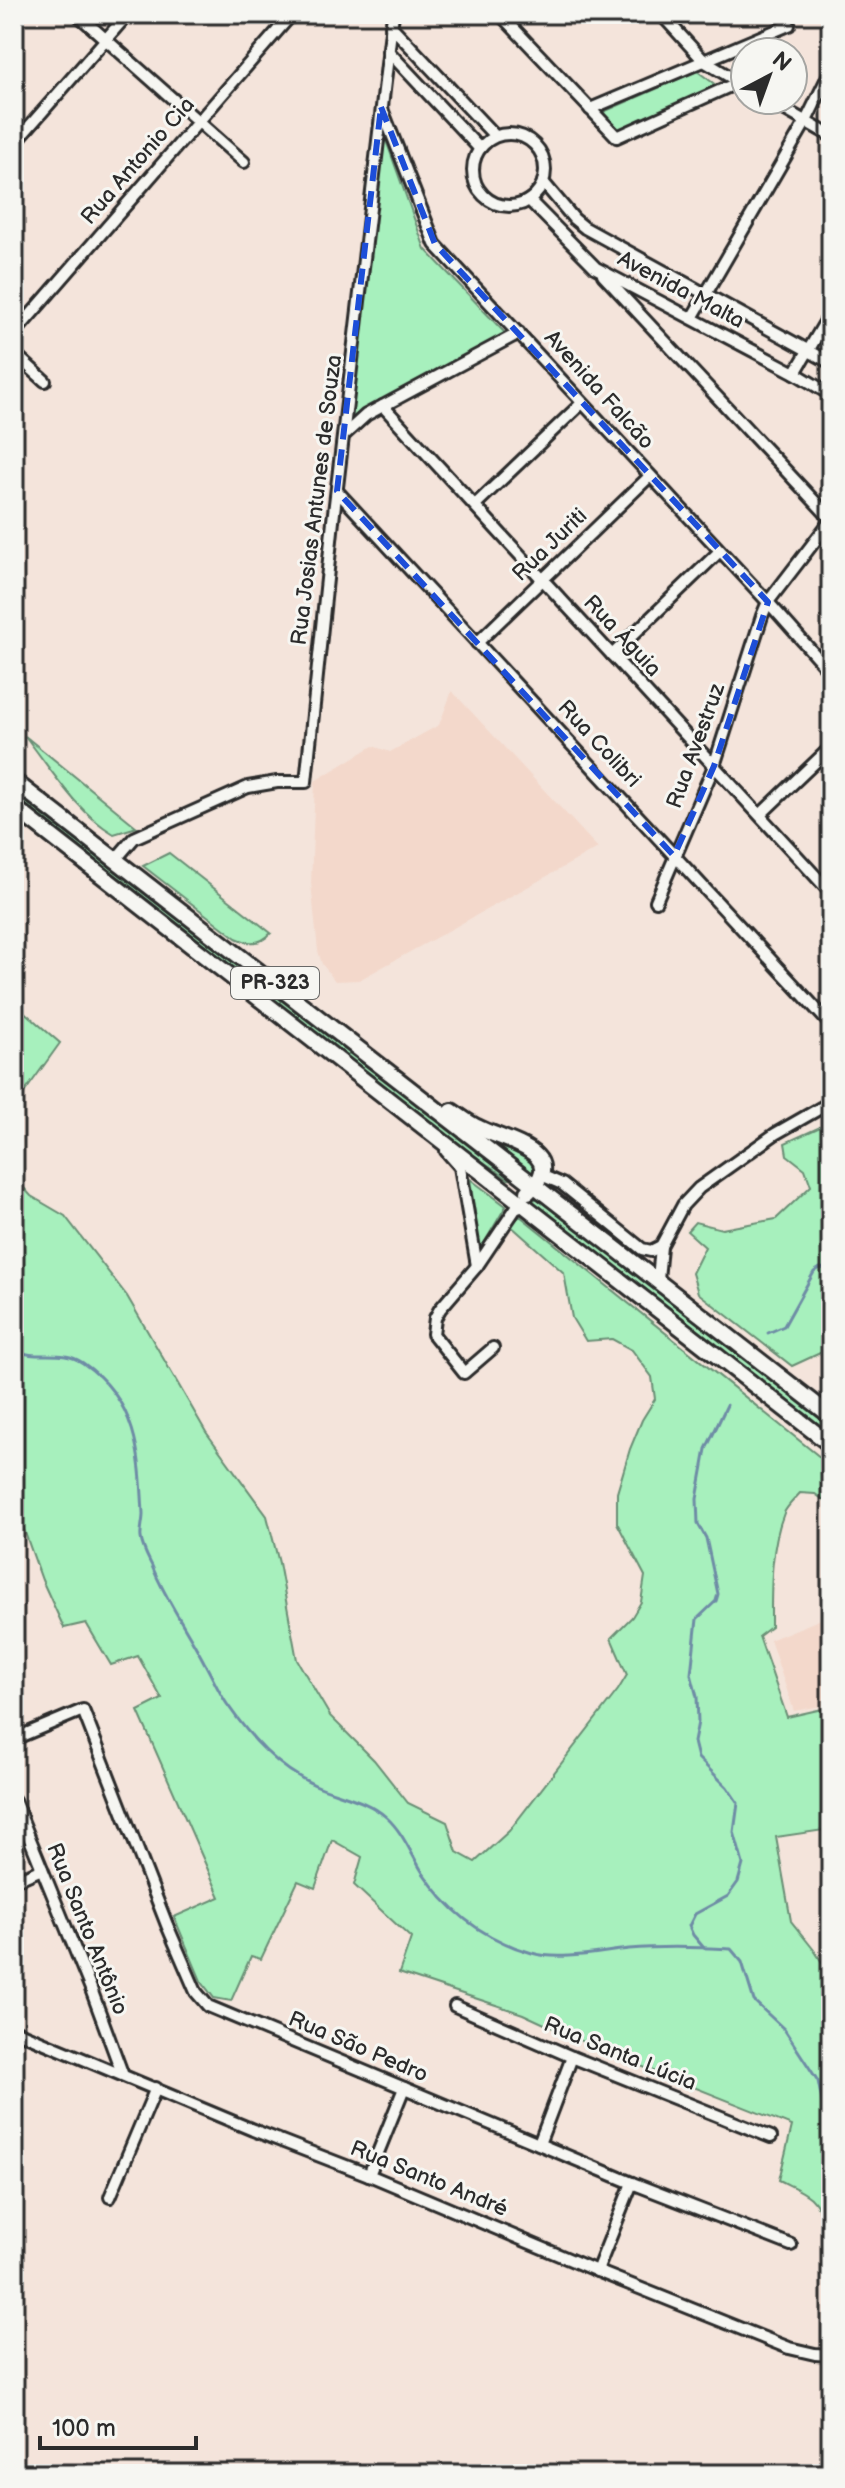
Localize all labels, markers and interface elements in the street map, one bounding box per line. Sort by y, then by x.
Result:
north arrow [729,36,809,116]
text: N [766,46,796,78]
street label: Rua Antonio Cia [75,92,201,230]
street label: Avenida Malta [613,245,749,335]
street label: Avenida Falcão [538,325,660,455]
street label: Rua Josias Antunes de Souza [286,353,348,647]
street label: Rua Juriti [507,503,593,587]
street label: Rua Águia [577,589,667,683]
street label: Rua Avestruz [661,679,731,812]
street label: Rua Colibri [552,695,646,793]
road number: PR-323 [231,967,319,999]
street label: Rua Santo Antônio [40,1839,134,2019]
street label: Rua São Pedro [284,2006,432,2088]
street label: Rua Santa Lúcia [540,2011,700,2097]
street label: Rua Santo André [346,2135,512,2223]
scale bar [40,2400,196,2450]
text: 100 m [52,2414,116,2443]

